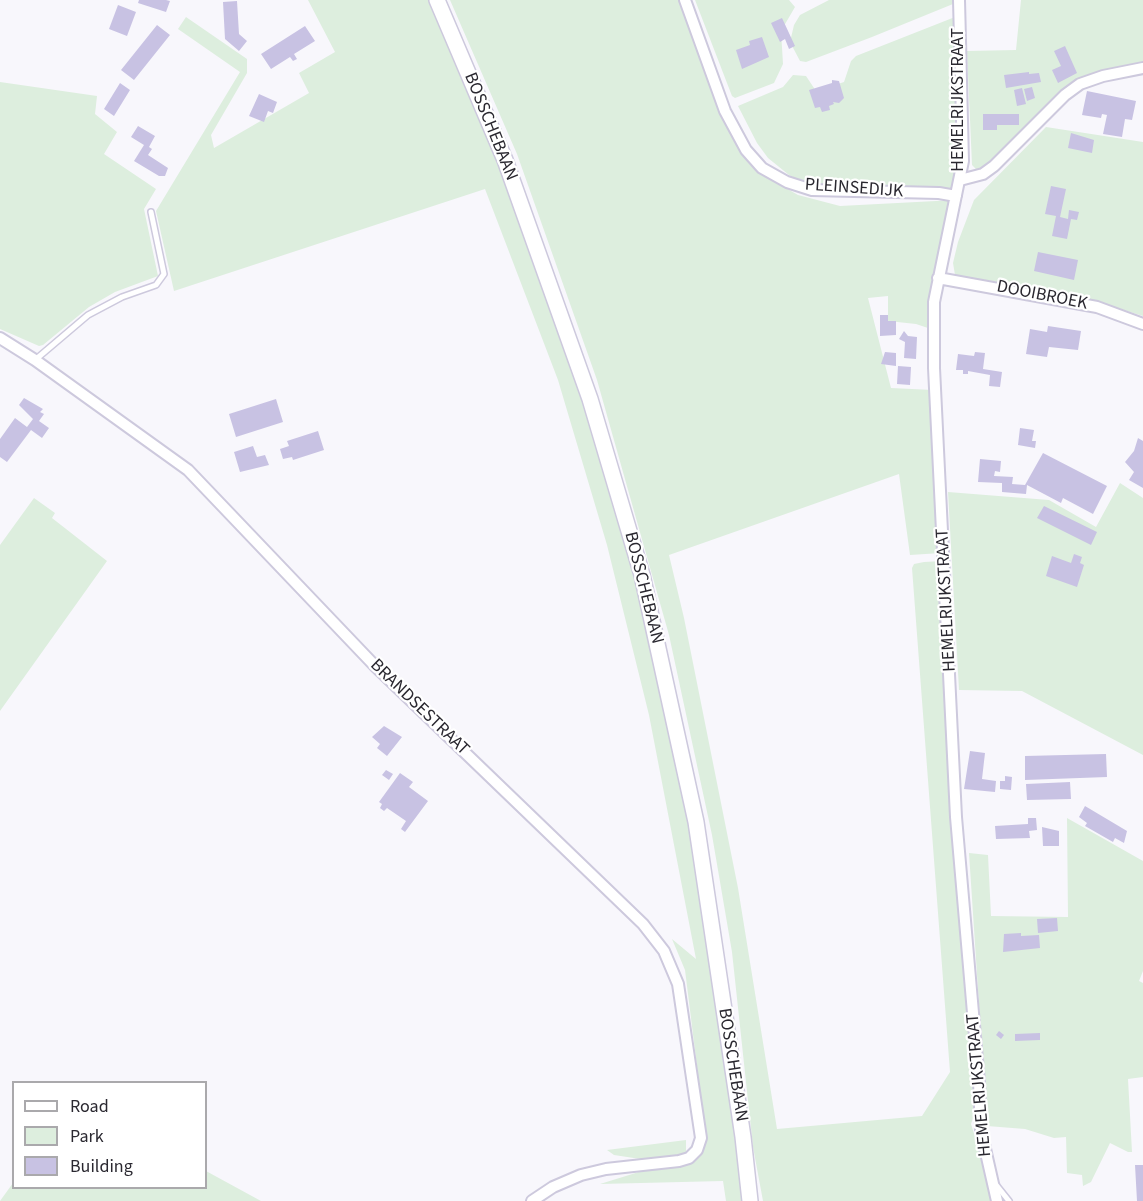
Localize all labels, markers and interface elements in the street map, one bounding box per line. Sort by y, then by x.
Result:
street label: HEMELRIJKSTRAAT [948,28,970,172]
street label: BOSSCHEBAAN [459,70,521,184]
street label: PLEINSEDIJK [804,175,904,203]
street label: DOOIBROEK [995,277,1089,315]
street label: HEMELRIJKSTRAAT [932,528,962,672]
street label: BOSSCHEBAAN [619,530,667,646]
street label: BRANDSESTRAAT [365,655,473,761]
street label: BOSSCHEBAAN [712,1007,752,1123]
street label: HEMELRIJKSTRAAT [963,1013,997,1157]
legend [12,1081,207,1189]
text: Road [70,1094,109,1119]
text: Park [70,1124,104,1149]
text: Building [70,1154,133,1179]

